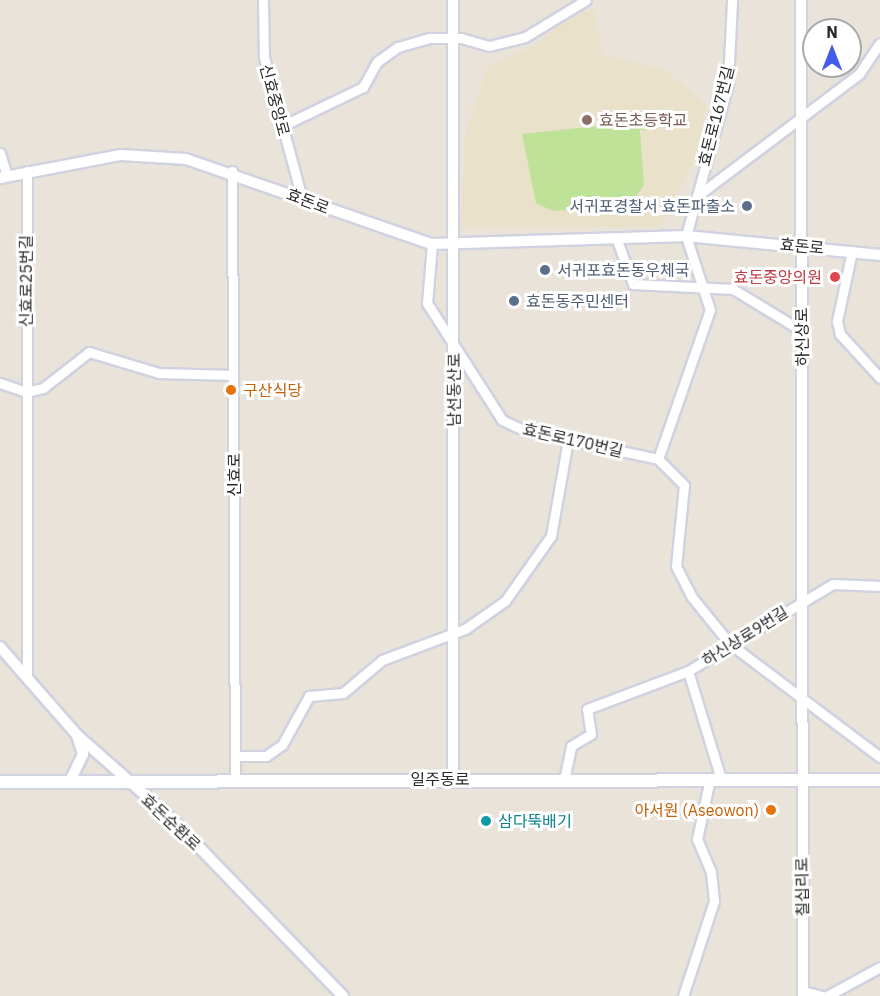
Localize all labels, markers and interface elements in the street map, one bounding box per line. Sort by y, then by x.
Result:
north arrow [802,18,862,78]
text: N [826,22,838,42]
street label: 신효중앙로 [256,62,294,138]
street label: 효돈로167번길 [694,64,738,168]
place label: 효돈초등학교 [599,110,687,130]
marker: 효돈초등학교 [580,113,594,127]
street label: 효돈로 [284,184,332,218]
place label: 서귀포경찰서 효돈파출소 [569,196,735,216]
marker: 서귀포경찰서 효돈파출소 [740,199,754,213]
street label: 신효로25번길 [16,235,36,327]
street label: 효돈로 [779,235,825,257]
place label: 서귀포효돈동우체국 [557,260,689,280]
marker: 서귀포효돈동우체국 [538,263,552,277]
place label: 효돈중앙의원 [734,267,822,287]
marker: 효돈중앙의원 [826,268,844,286]
place label: 효돈동주민센터 [526,291,629,311]
marker: 효돈동주민센터 [507,294,521,308]
street label: 하신상로 [792,307,812,367]
street label: 남선동산로 [444,353,464,427]
place label: 구산식당 [243,380,302,400]
marker: 구산식당 [224,383,238,397]
street label: 효돈로170번길 [521,419,625,461]
street label: 신효로 [224,453,244,497]
street label: 하신상로9번길 [698,602,792,670]
street label: 일주동로 [411,769,469,789]
street label: 효돈순환로 [138,790,204,854]
place label: 아서원 (Aseowon) [634,800,759,820]
marker: 아서원 (Aseowon) [764,803,778,817]
place label: 삼다뚝배기 [498,811,572,831]
marker: 삼다뚝배기 [479,814,493,828]
street label: 칠십리로 [792,857,812,917]

